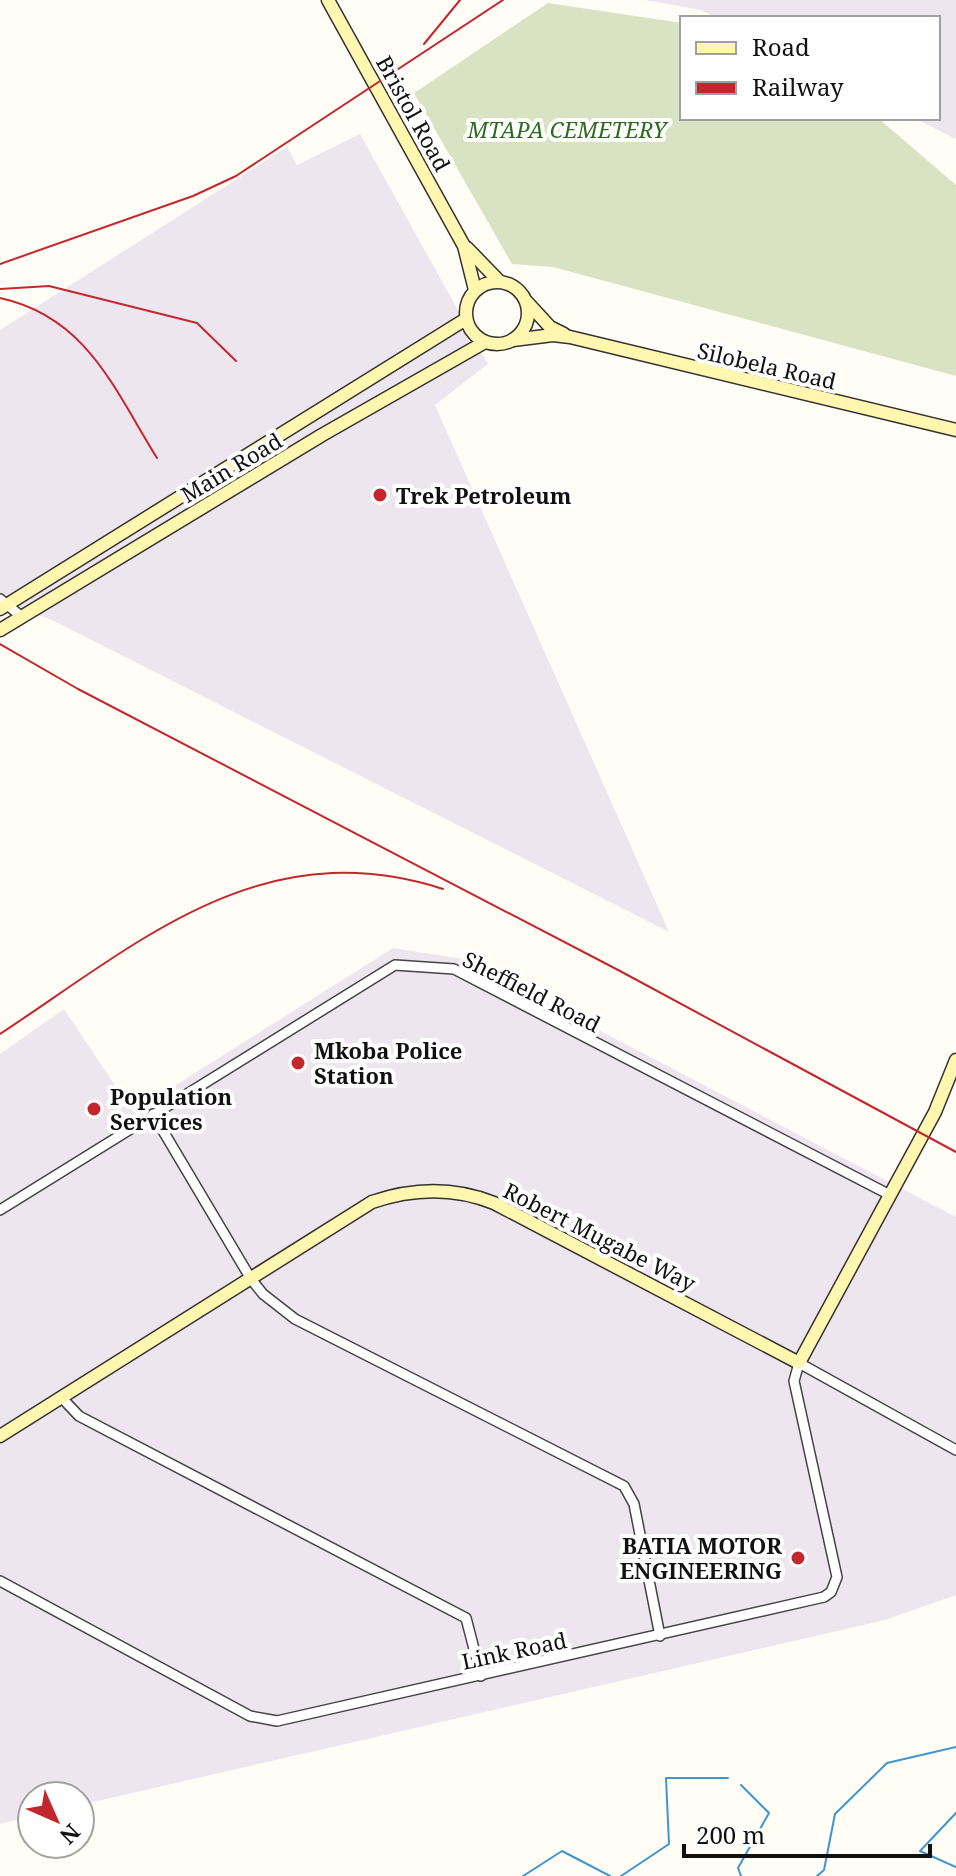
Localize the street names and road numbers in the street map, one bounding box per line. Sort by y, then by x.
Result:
street label: Bristol Road [370,50,458,177]
street label: Silobela Road [695,334,840,396]
street label: Main Road [175,425,288,509]
street label: Sheffield Road [458,943,606,1039]
street label: Robert Mugabe Way [499,1175,702,1298]
street label: Link Road [459,1624,570,1676]

